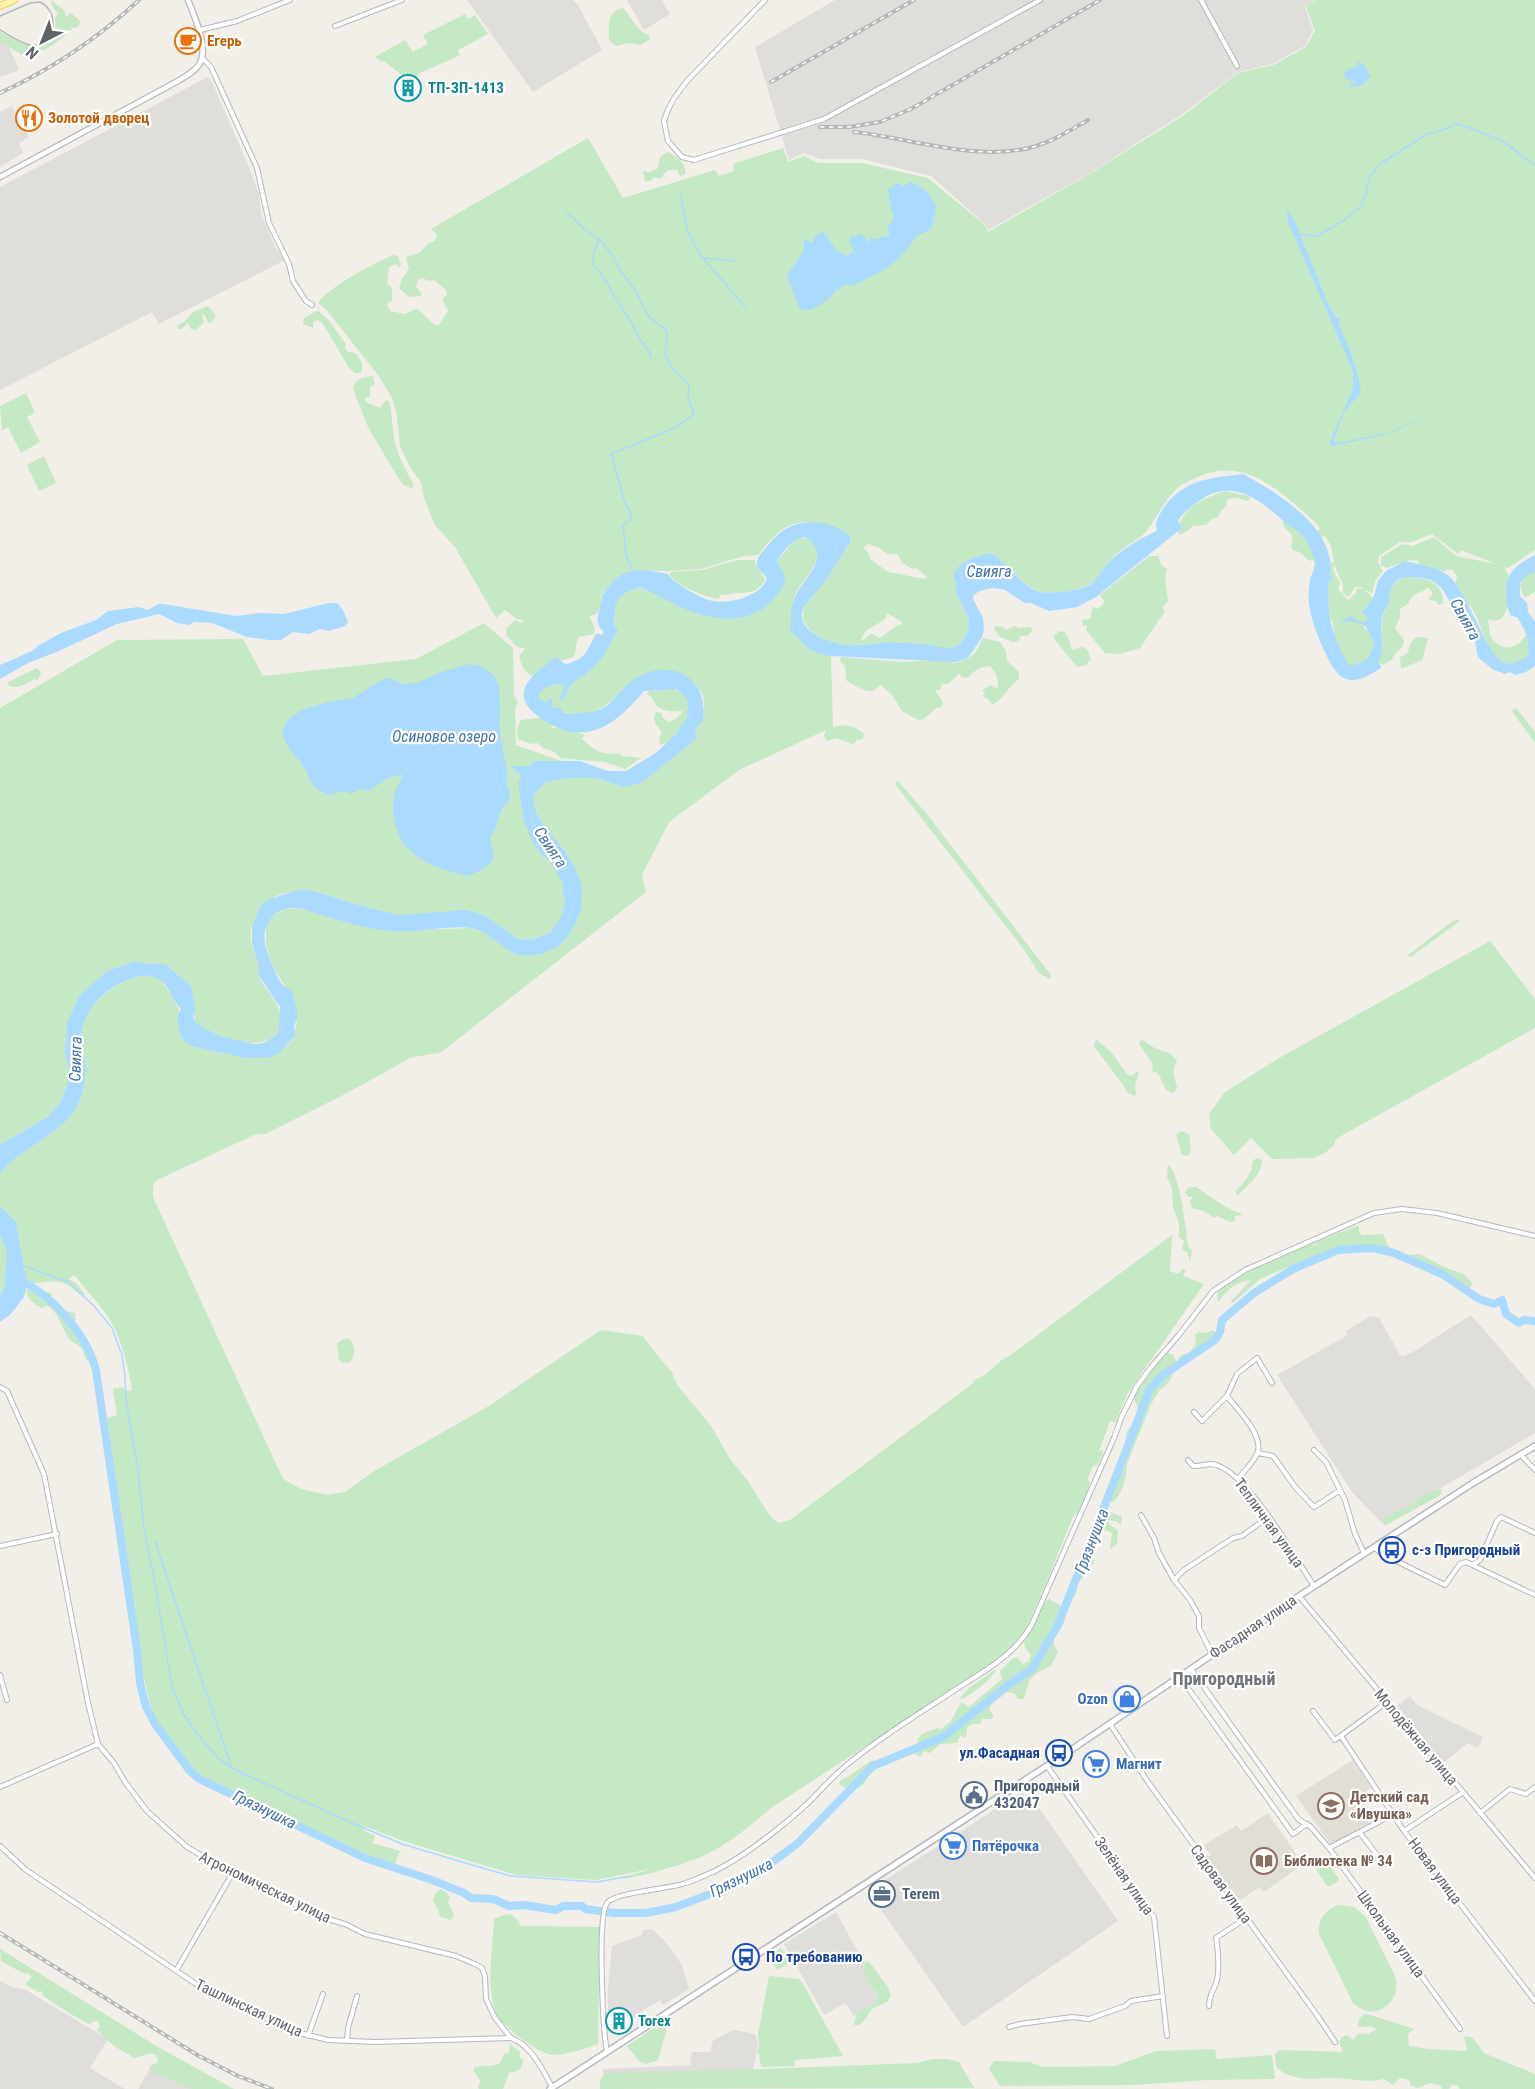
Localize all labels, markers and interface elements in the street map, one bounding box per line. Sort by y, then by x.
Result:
north arrow [12,12,72,72]
cafe icon: Егерь [173,26,203,56]
place label: Егерь [207,32,242,50]
text: N [22,42,42,63]
building icon: ТП-ЗП-1413 [393,73,423,103]
place label: ТП-ЗП-1413 [428,79,504,97]
restaurant icon: Золотой дворец [14,103,44,133]
place label: Золотой дворец [48,109,149,127]
water label: Свияга [966,562,1012,581]
water label: Свияга [1446,595,1485,644]
water label: Осиновое озеро [392,727,496,746]
water label: Свияга [530,823,571,871]
water label: Свияга [65,1036,86,1082]
street label: Тепличная улица [1231,1475,1307,1571]
water label: Грязнушка [1070,1506,1113,1576]
bus stop icon: с-з Пригородный [1377,1535,1407,1565]
place label: с-з Пригородный [1412,1541,1520,1559]
street label: Фасадная улица [1206,1591,1300,1663]
district label: Пригородный [1173,1668,1275,1689]
shop icon: Ozon [1112,1684,1142,1714]
street label: Молодёжная улица [1370,1685,1462,1789]
place label: Ozon [1077,1690,1108,1708]
bus stop icon: ул.Фасадная [1044,1738,1074,1768]
place label: ул.Фасадная [960,1744,1040,1762]
supermarket icon: Магнит [1081,1749,1111,1779]
place label: Магнит [1116,1755,1162,1773]
place label: Пригородный 432047 [994,1777,1080,1812]
public building icon: Пригородный 432047 [959,1780,989,1810]
water label: Грязнушка [230,1786,300,1833]
place label: Детский сад «Ивушка» [1350,1788,1429,1823]
school or university icon: Детский сад «Ивушка» [1316,1791,1346,1821]
supermarket icon: Пятёрочка [938,1831,968,1861]
street label: Зелёная улица [1090,1833,1158,1919]
street label: Новая улица [1404,1834,1466,1908]
place label: Пятёрочка [972,1837,1039,1855]
street label: Садовая улица [1186,1841,1256,1927]
library icon: Библиотека № 34 [1249,1846,1279,1876]
street label: Агрономическая улица [196,1847,334,1927]
place label: Библиотека № 34 [1284,1852,1393,1870]
water label: Грязнушка [706,1854,776,1901]
office icon: Terem [867,1879,897,1909]
place label: Terem [902,1885,940,1903]
street label: Школьная улица [1353,1887,1429,1981]
bus stop icon: По требованию [731,1942,761,1972]
place label: По требованию [766,1948,863,1966]
street label: Ташлинская улица [193,1975,305,2041]
building icon: Torex [604,2006,634,2036]
place label: Torex [638,2012,671,2030]

